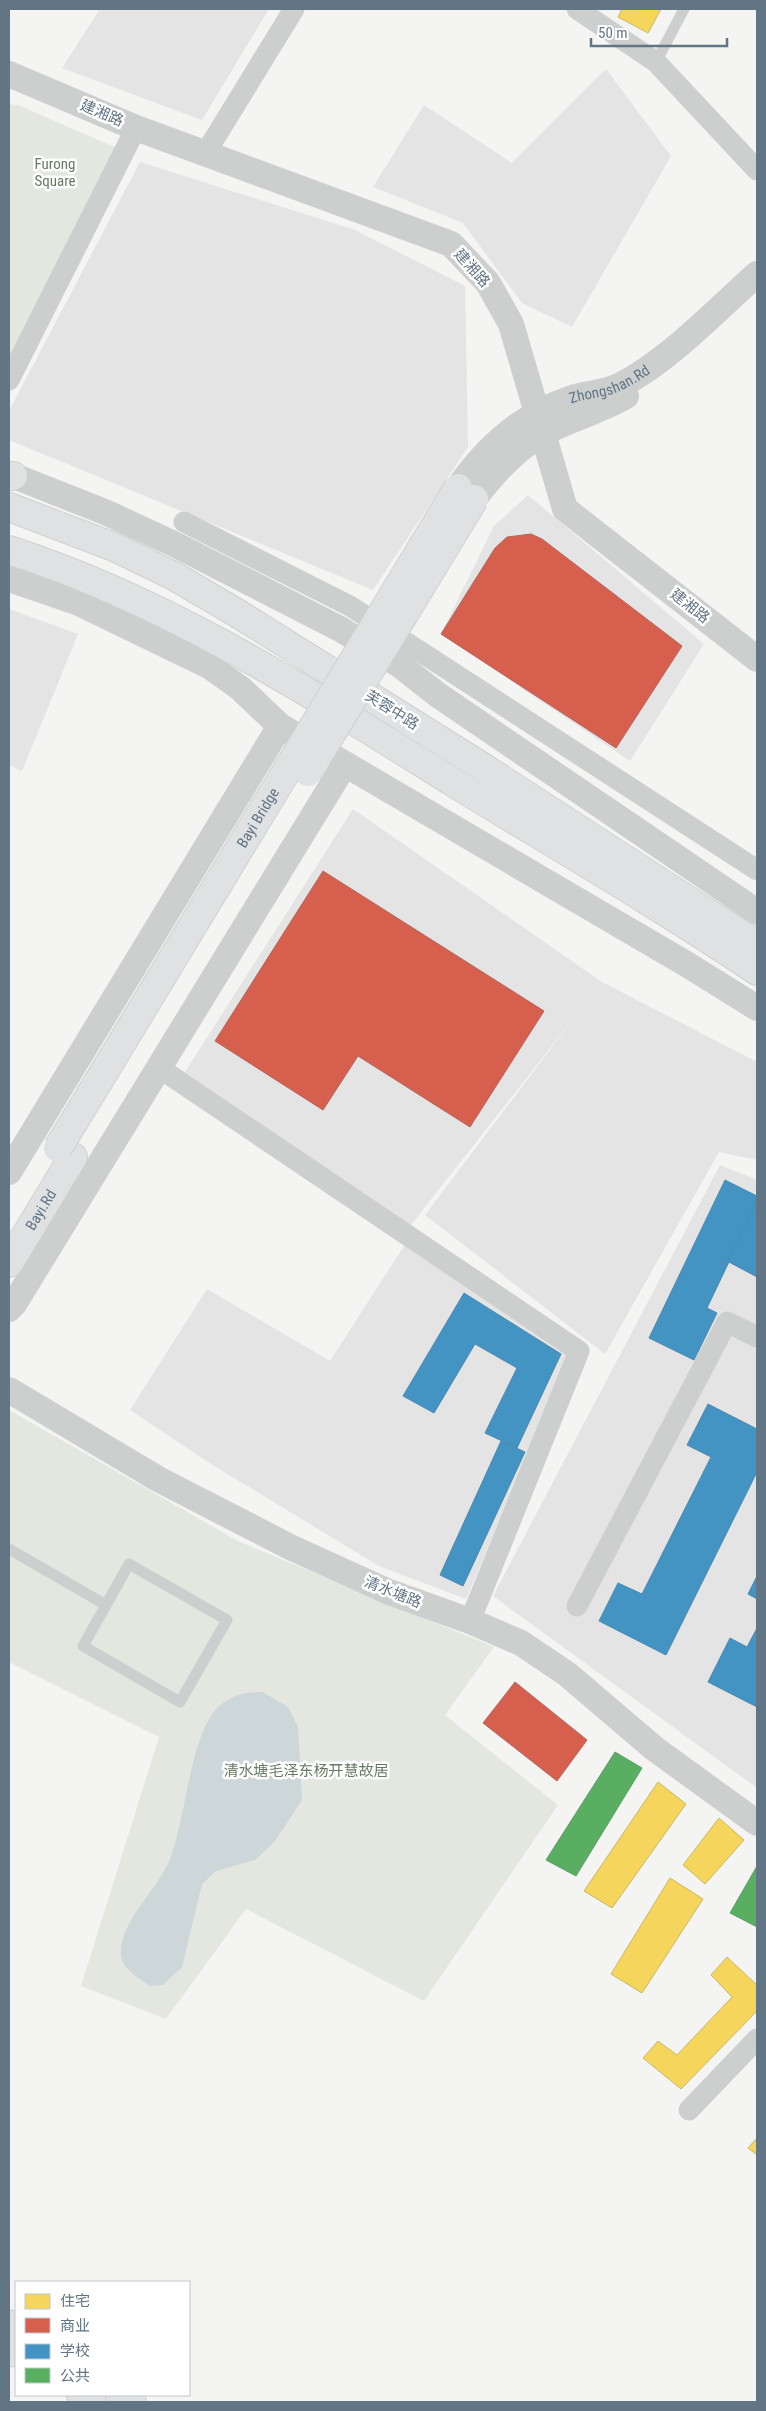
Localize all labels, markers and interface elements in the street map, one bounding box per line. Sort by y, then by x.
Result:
scale bar [591,15,727,47]
text: 50 m [598,24,628,42]
street label: 建湘路 [78,96,126,130]
park label: Furong Square [34,155,76,190]
street label: 建湘路 [450,245,494,291]
street label: Zhongshan.Rd [567,361,653,407]
street label: 建湘路 [667,585,713,627]
street label: 芙蓉中路 [362,686,422,734]
street label: Bayi Bridge [233,785,283,851]
street label: Bayi.Rd [22,1186,60,1234]
street label: 清水塘路 [362,1572,424,1612]
park label: 清水塘毛泽东杨开慧故居 [223,1762,389,1780]
legend [15,2281,190,2396]
text: 住宅 [60,2292,90,2310]
text: 商业 [60,2317,90,2335]
text: 学校 [60,2342,90,2360]
text: 公共 [60,2367,90,2385]

